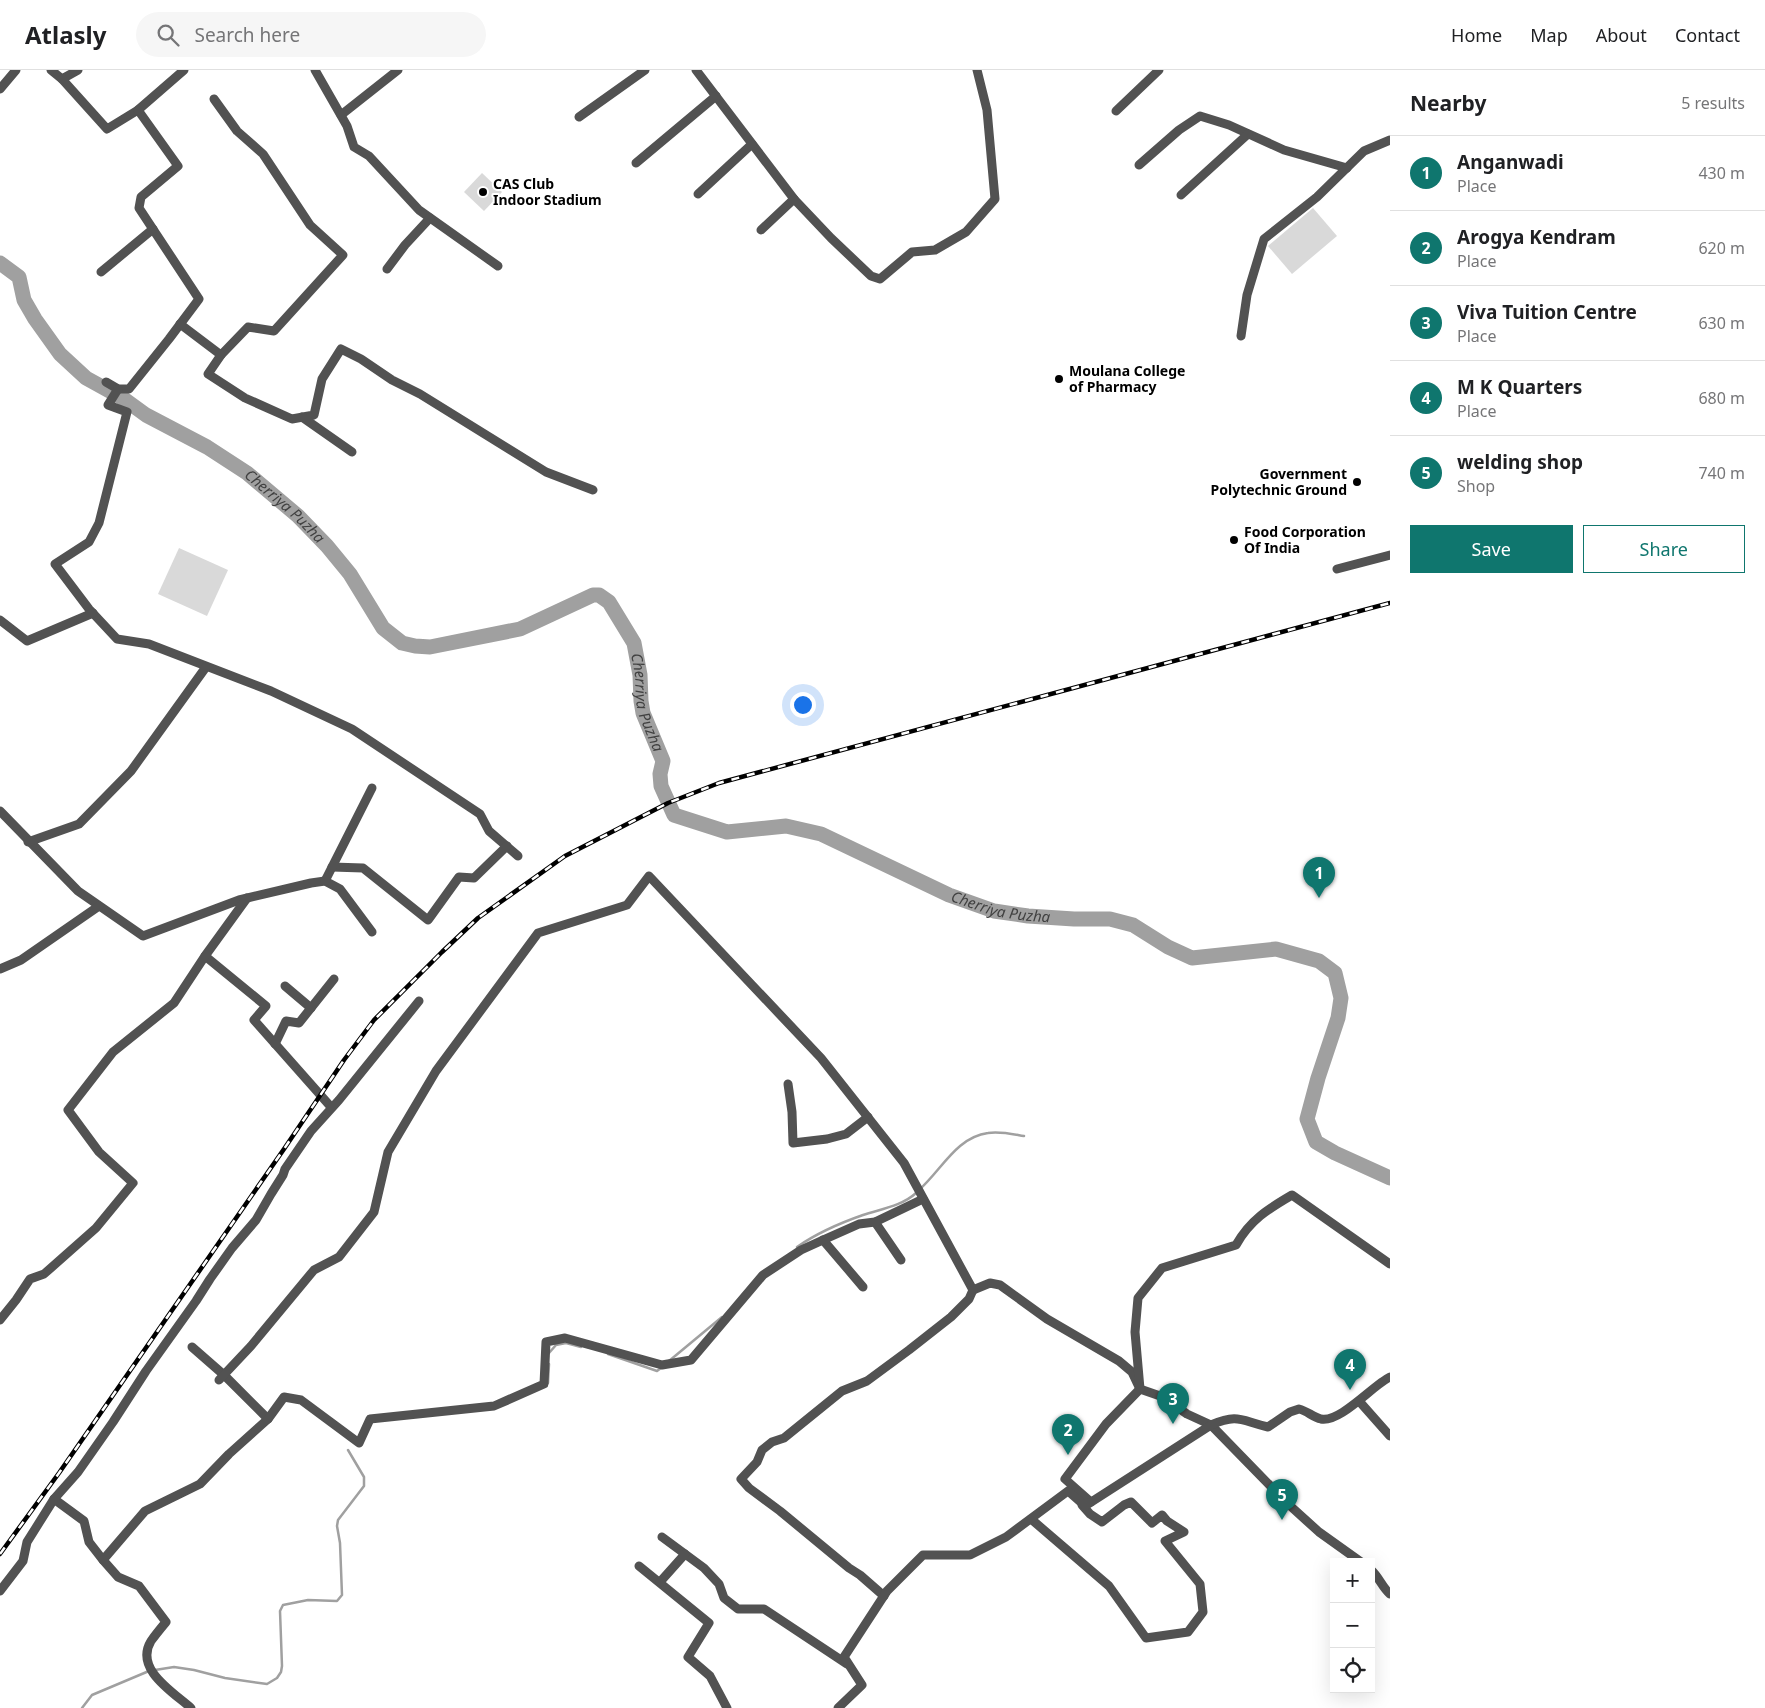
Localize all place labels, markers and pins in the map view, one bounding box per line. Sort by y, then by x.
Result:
place label: CAS Club Indoor Stadium [493,174,602,209]
marker: CAS Club Indoor Stadium [477,186,489,198]
place label: Moulana College of Pharmacy [1069,361,1185,396]
marker: Moulana College of Pharmacy [1053,373,1065,385]
place label: Government Polytechnic Ground [1211,464,1347,499]
marker: Government Polytechnic Ground [1351,476,1363,488]
place label: Food Corporation Of India [1244,522,1366,557]
marker: Food Corporation Of India [1228,534,1240,546]
pin: 1 [1303,857,1335,898]
pin: 4 [1334,1349,1366,1390]
pin: 3 [1157,1383,1189,1424]
pin: 2 [1052,1414,1084,1455]
pin: 5 [1266,1479,1298,1520]

